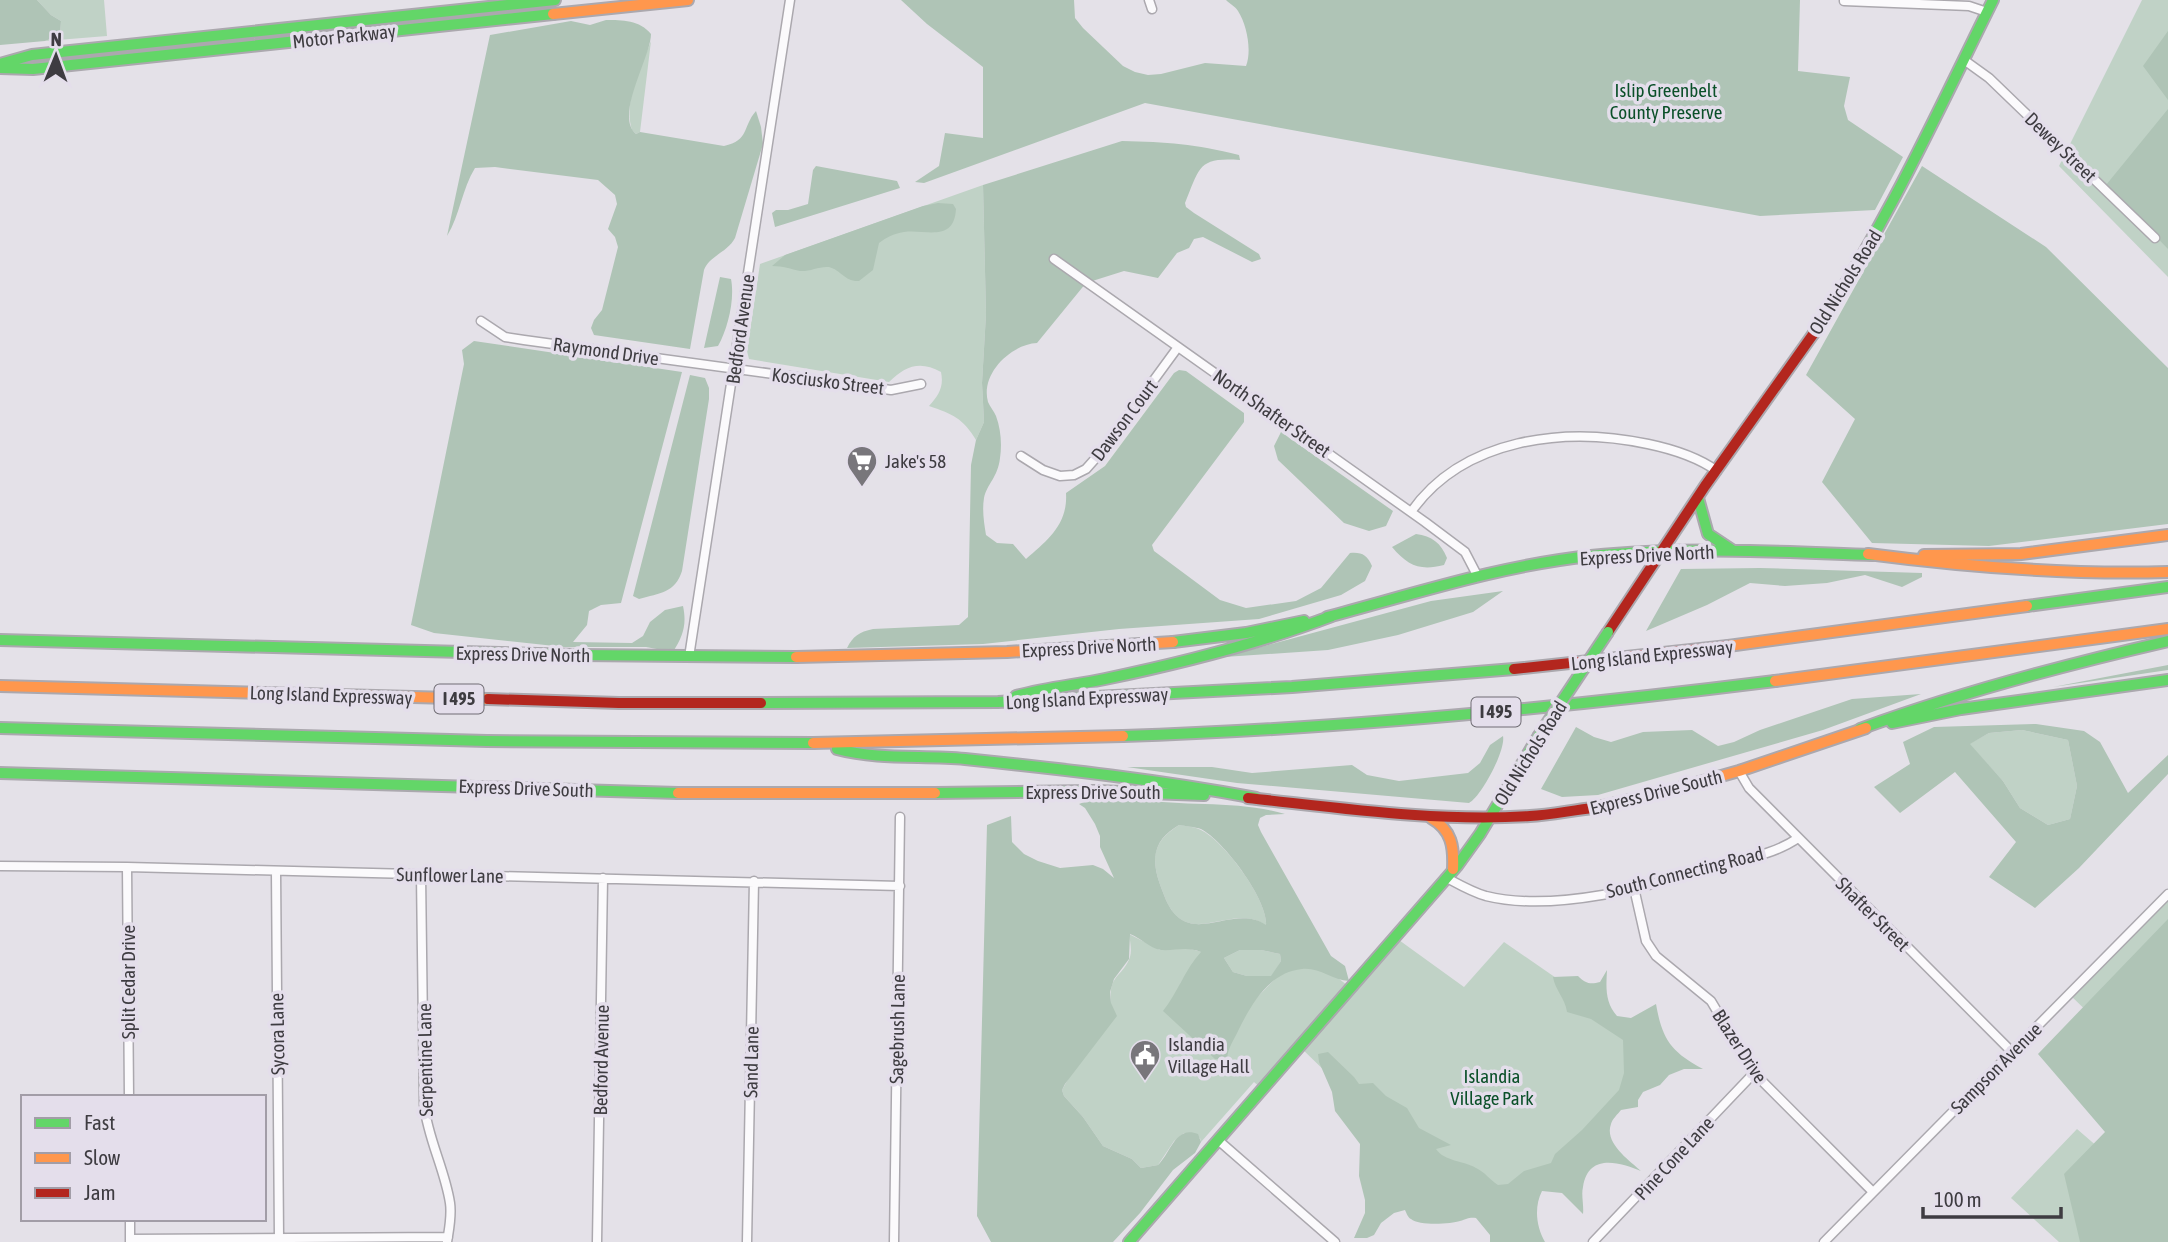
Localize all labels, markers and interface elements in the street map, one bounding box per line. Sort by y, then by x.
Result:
street label: Motor Parkway [291,20,397,52]
north arrow [21,21,91,91]
text: N [50,28,62,50]
park label: Islip Greenbelt County Preserve [1610,79,1722,123]
street label: Dewey Street [2021,108,2101,186]
street label: Old Nichols Road [1804,226,1886,338]
street label: Bedford Avenue [721,273,759,385]
street label: Raymond Drive [552,333,660,369]
street label: Kosciusko Street [771,363,885,399]
street label: North Shafter Street [1209,364,1335,462]
street label: Dawson Court [1086,375,1162,465]
supermarket icon: Jake's 58 [845,444,879,488]
place label: Jake's 58 [885,450,946,472]
street label: Express Drive North [1579,540,1715,570]
street label: Express Drive North [1021,632,1157,662]
street label: Long Island Expressway [1570,636,1734,674]
street label: Express Drive North [455,642,591,666]
street label: Long Island Expressway [249,681,413,709]
street label: Long Island Expressway [1005,683,1169,713]
road number: I 495 [434,684,484,714]
street label: Old Nichols Road [1489,697,1571,809]
road number: I 495 [1472,698,1520,726]
street label: Express Drive South [1588,765,1724,819]
street label: Express Drive South [458,775,594,801]
street label: Express Drive South [1025,781,1161,803]
street label: South Connecting Road [1604,842,1766,902]
street label: Sunflower Lane [396,863,504,887]
street label: Shafter Street [1832,873,1914,955]
street label: Split Cedar Drive [117,925,139,1039]
street label: Sagebrush Lane [885,974,909,1084]
street label: Sycora Lane [265,993,289,1075]
street label: Serpentine Lane [413,1003,437,1117]
street label: Bedford Avenue [589,1005,613,1115]
street label: Blazer Drive [1708,1005,1772,1087]
street label: Sampson Avenue [1946,1018,2046,1118]
street label: Sand Lane [739,1026,763,1098]
place label: Islandia Village Hall [1168,1033,1250,1077]
public building icon: Islandia Village Hall [1128,1038,1162,1082]
park label: Islandia Village Park [1450,1065,1534,1109]
legend [21,1095,266,1221]
text: Fast [84,1110,115,1134]
street label: Pine Cone Lane [1630,1112,1718,1204]
text: Slow [84,1145,121,1169]
scale bar [1923,1176,2061,1220]
text: Jam [84,1180,116,1204]
text: 100 m [1934,1187,1982,1211]

